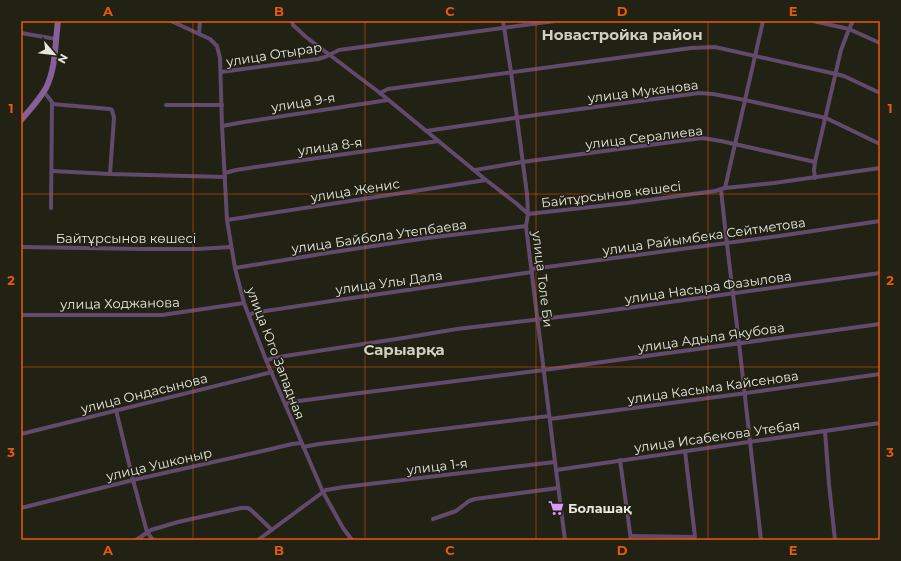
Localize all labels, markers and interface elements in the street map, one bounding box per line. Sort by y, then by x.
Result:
text: A [102,3,114,19]
text: B [274,3,284,19]
text: C [445,3,455,19]
text: D [617,3,628,19]
text: E [789,3,798,19]
district label: Новастройка район [541,25,703,44]
north arrow [34,34,74,74]
street label: улица Отырар [224,39,323,70]
text: N [55,51,71,66]
street label: улица Муканова [586,76,699,106]
street label: улица 9-я [269,89,336,115]
text: 1 [8,100,14,116]
text: 1 [887,100,893,116]
street label: улица Сералиева [583,122,704,152]
street label: улица 8-я [296,134,363,159]
street label: улица Женис [308,175,401,205]
street label: Байтұрсынов көшесі [540,177,682,211]
street label: улица Райымбека Сейтметова [601,214,806,258]
street label: улица Байбола Утепбаева [289,216,468,256]
street label: улица Толе Би [529,229,557,328]
street label: Байтұрсынов көшесі [56,230,196,246]
street label: улица Улы Дала [333,267,444,298]
street label: улица Насыра Фазылова [623,267,792,307]
text: 2 [7,272,15,288]
text: 2 [886,272,894,288]
street label: улица Юго Западная [243,284,309,421]
street label: улица Ходжанова [59,294,180,312]
street label: улица Адыла Якубова [636,319,785,355]
district label: Сарыарқа [363,340,445,359]
street label: улица Касыма Кайсенова [626,367,800,407]
street label: улица Ондасынова [78,370,209,417]
street label: улица Исабекова Утебая [632,416,801,456]
text: 3 [6,444,15,460]
street label: улица Ушконыр [104,444,213,484]
text: 3 [885,444,894,460]
street label: улица 1-я [405,454,468,478]
supermarket icon: Болашақ [547,499,565,517]
place label: Болашақ [568,500,632,516]
text: A [102,542,114,558]
text: B [274,542,284,558]
text: C [445,542,455,558]
text: D [617,542,628,558]
text: E [789,542,798,558]

